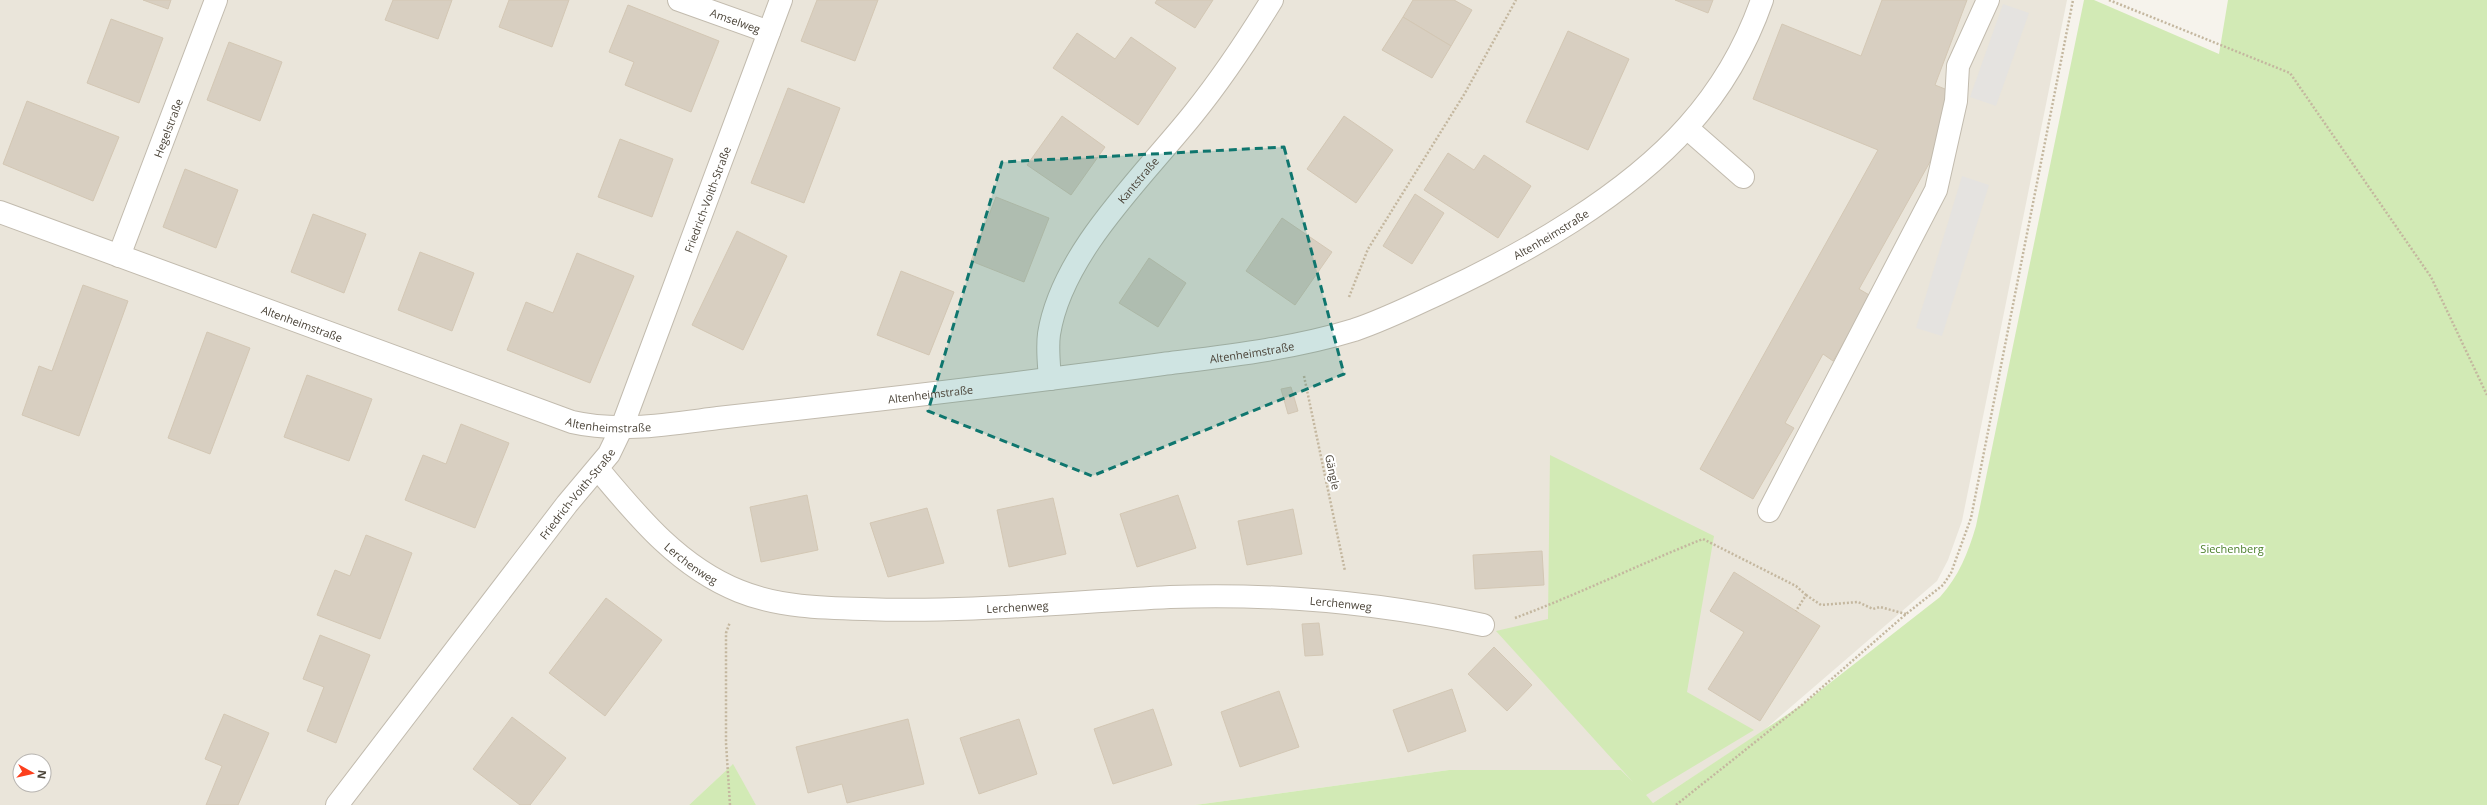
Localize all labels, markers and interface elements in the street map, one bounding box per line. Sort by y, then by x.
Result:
street label: Amselweg [708,4,763,36]
street label: Hegelstraße [150,96,186,160]
street label: Friedrich-Voith-Straße [680,144,733,255]
street label: Kantstraße [1114,153,1161,206]
street label: Altenheimstraße [1510,205,1591,262]
street label: Altenheimstraße [260,301,345,345]
street label: Altenheimstraße [1209,338,1295,366]
street label: Altenheimstraße [887,381,974,406]
street label: Altenheimstraße [564,413,651,435]
street label: Friedrich-Voith-Straße [535,446,618,542]
street label: Gängle [1322,453,1344,491]
street label: Lerchenweg [662,539,721,587]
park label: Siechenberg [2200,541,2264,556]
street label: Lerchenweg [1309,592,1373,614]
street label: Lerchenweg [986,597,1049,615]
north arrow [12,753,52,793]
text: N [34,769,50,780]

